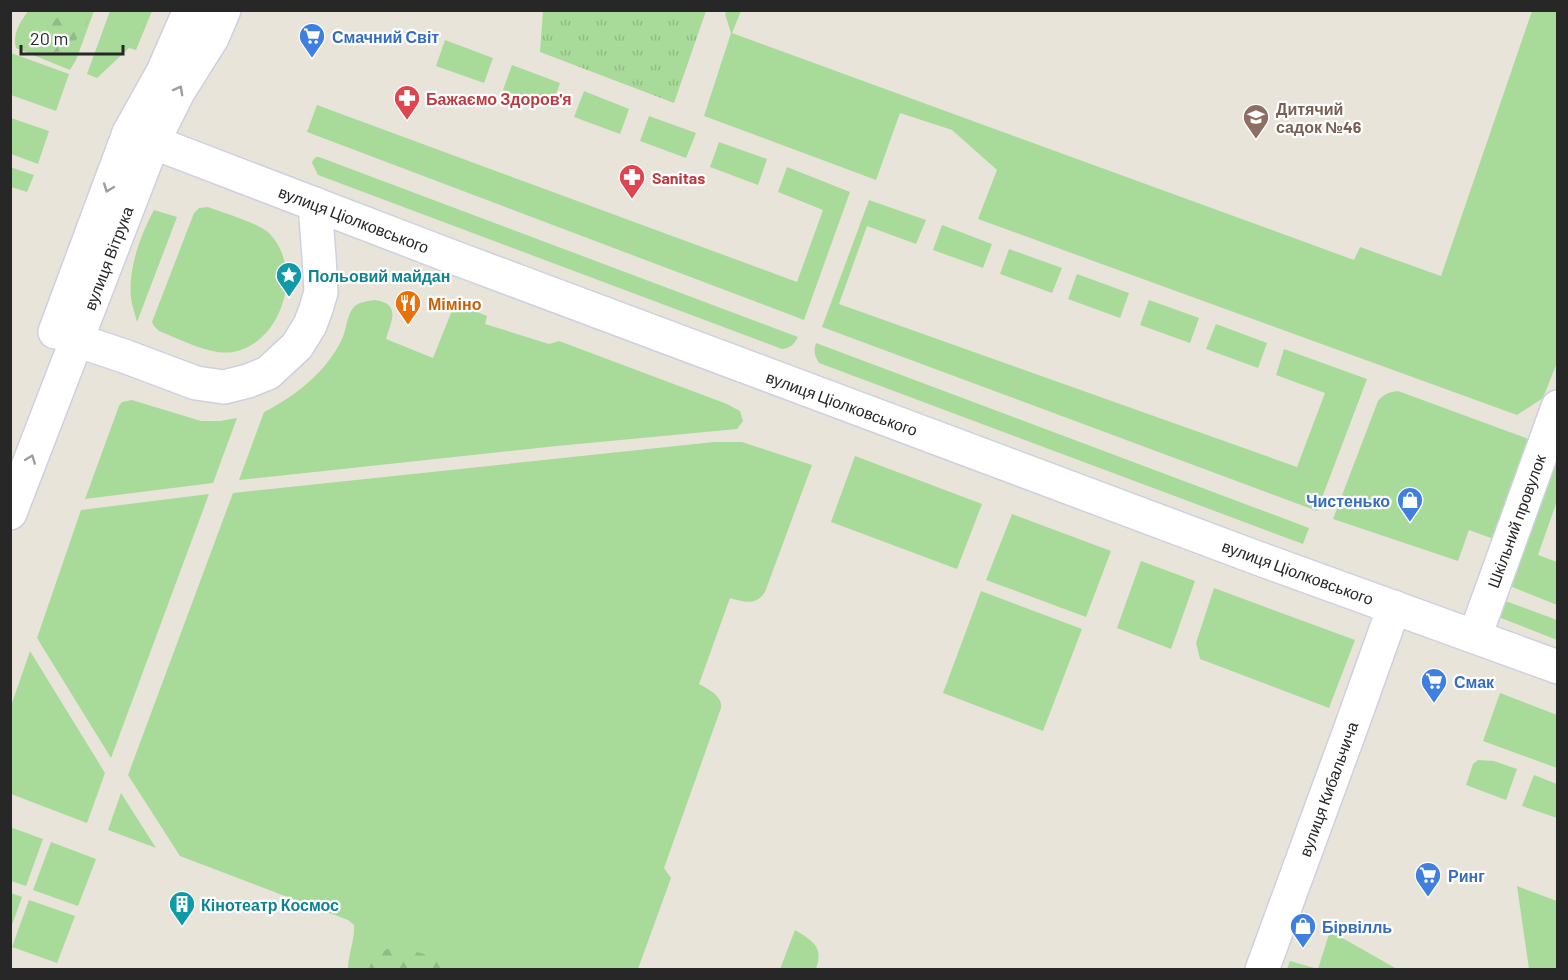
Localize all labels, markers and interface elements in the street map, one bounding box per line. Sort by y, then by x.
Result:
scale bar [21,18,123,56]
supermarket icon: Смачний Світ [297,21,327,59]
text: 20 m [30,27,68,49]
place label: Смачний Світ [332,27,439,46]
pharmacy icon: Бажаємо Здоров'я [392,83,422,121]
one-way arrow [172,86,183,96]
place label: Бажаємо Здоров'я [426,89,572,108]
place label: Дитячий садок №46 [1276,99,1362,136]
school or university icon: Дитячий садок №46 [1241,102,1271,140]
pharmacy icon: Sanitas [617,162,647,200]
place label: Sanitas [652,168,705,187]
one-way arrow [103,182,116,193]
street label: вулиця Ціолковського [276,182,432,256]
street label: вулиця Вітрука [79,203,137,313]
place icon: Польовий майдан [274,260,304,298]
place label: Польовий майдан [308,266,450,285]
restaurant icon: Міміно [393,288,423,326]
place label: Міміно [428,294,482,313]
street label: вулиця Ціолковського [764,367,920,439]
street label: Шкільний провулок [1483,451,1549,590]
one-way arrow [24,454,36,465]
shop icon: Чистенько [1395,485,1425,523]
place label: Чистенько [1306,491,1390,510]
street label: вулиця Ціолковського [1220,536,1376,608]
supermarket icon: Смак [1419,666,1449,704]
place label: Смак [1454,672,1495,691]
street label: вулиця Кибальчича [1295,719,1361,859]
supermarket icon: Ринг [1413,860,1443,898]
place label: Ринг [1448,866,1485,885]
building icon: Кінотеатр Космос [167,889,197,927]
place label: Кінотеатр Космос [201,895,339,914]
shop icon: Бірвілль [1288,911,1318,949]
place label: Бірвілль [1322,917,1392,936]

